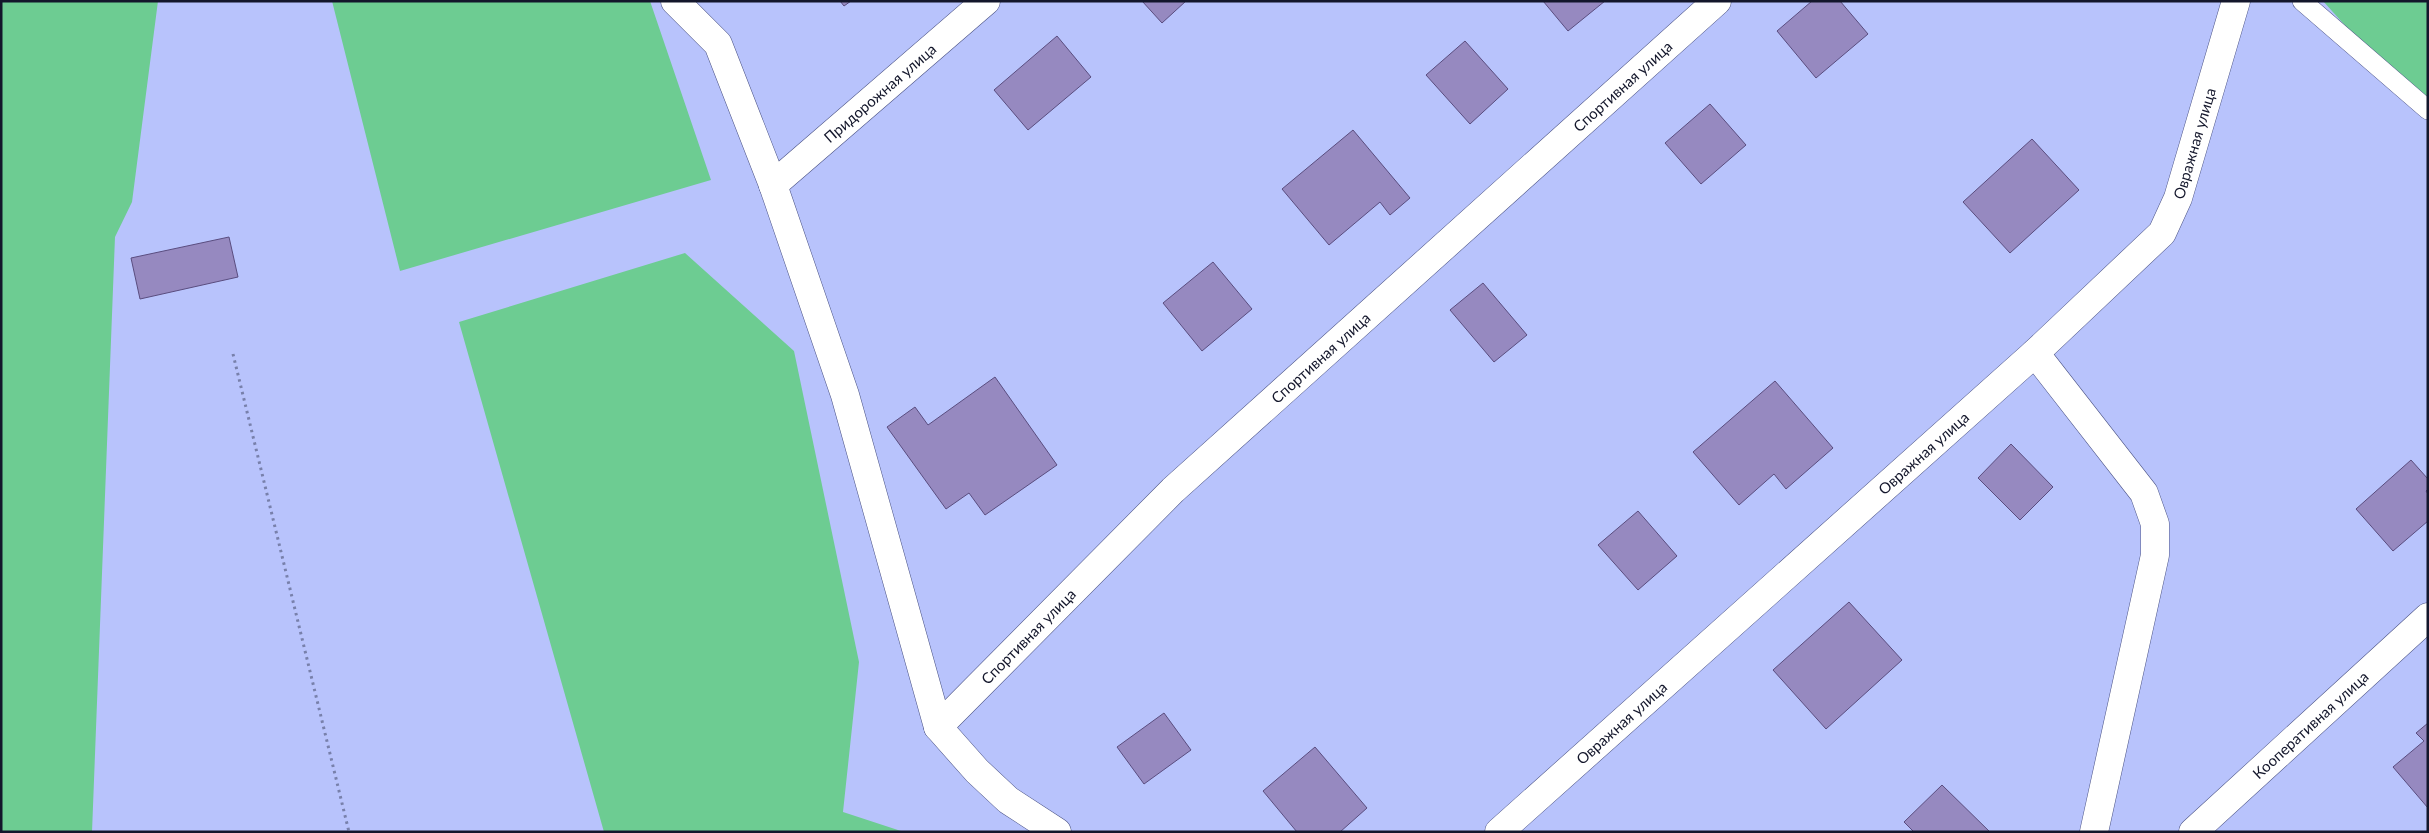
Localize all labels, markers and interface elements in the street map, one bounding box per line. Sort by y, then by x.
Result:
street label: Спортивная улица [1569,37,1676,135]
street label: Придорожная улица [820,40,939,146]
street label: Овражная улица [2169,86,2219,201]
street label: Спортивная улица [1267,308,1374,407]
street label: Овражная улица [1874,408,1972,498]
street label: Спортивная улица [977,585,1079,688]
street label: Кооперативная улица [2249,667,2372,782]
street label: Овражная улица [1572,678,1670,768]

